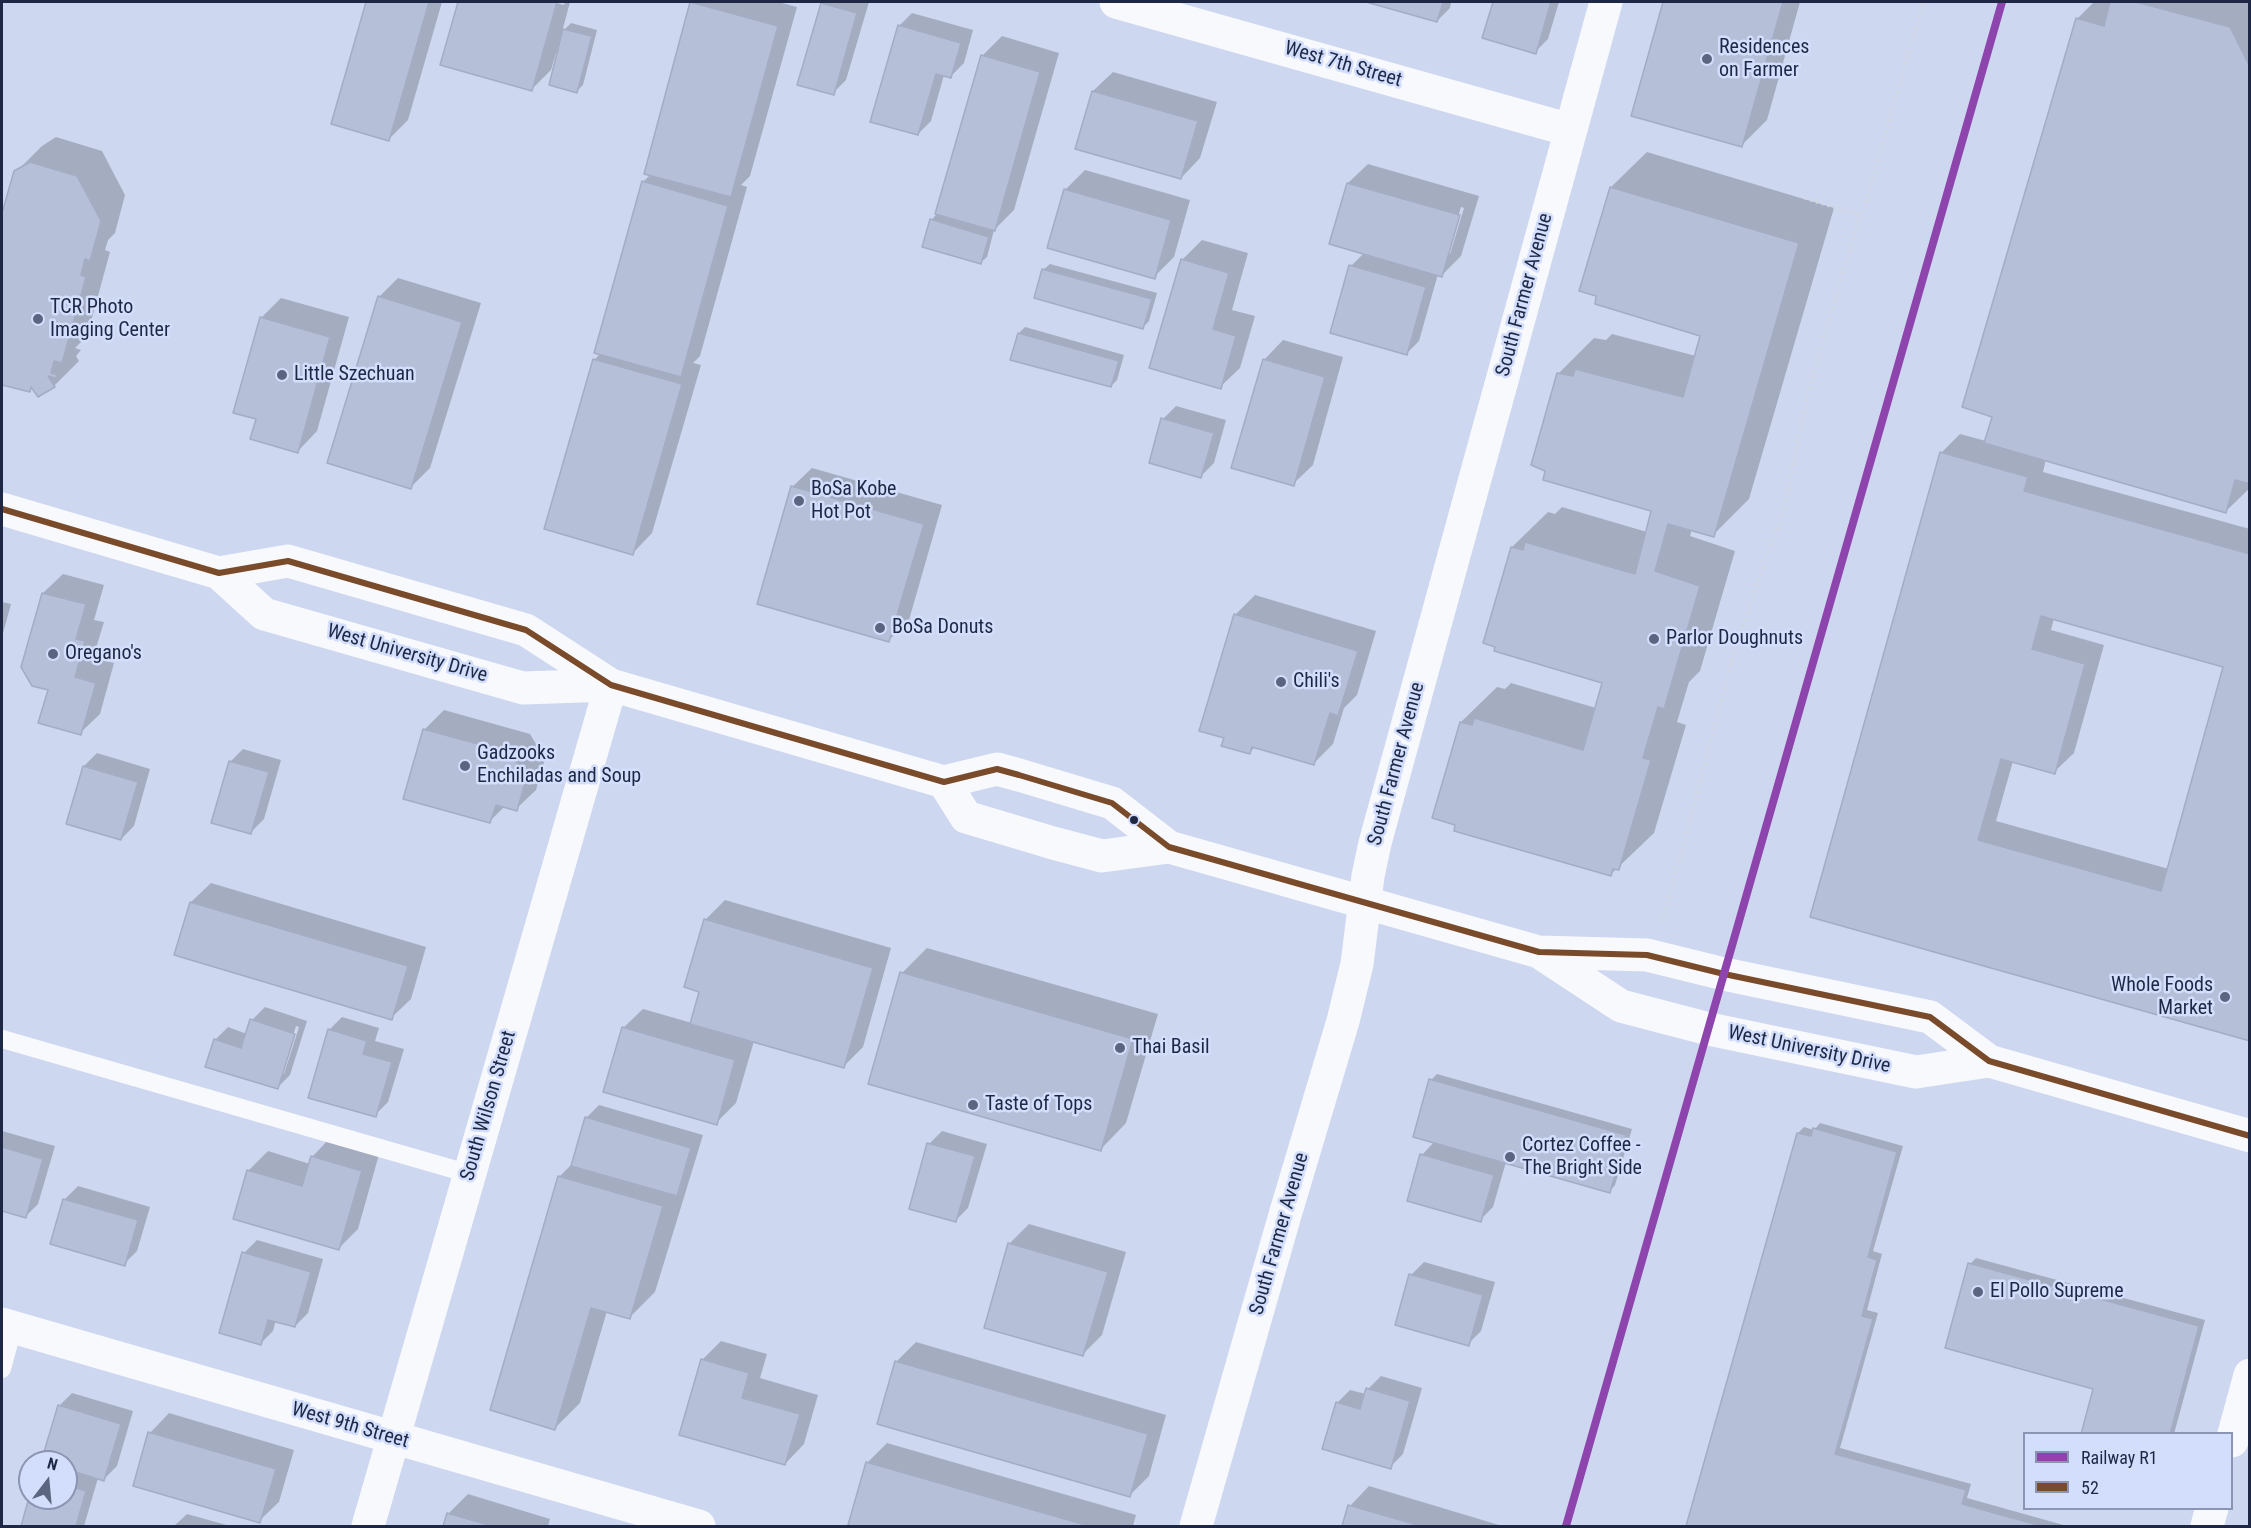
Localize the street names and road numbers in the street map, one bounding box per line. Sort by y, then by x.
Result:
street label: West 7th Street [1282,37,1404,93]
street label: South Farmer Avenue [1492,211,1558,379]
street label: West University Drive [324,620,490,688]
street label: South Farmer Avenue [1364,680,1430,848]
street label: West University Drive [1725,1021,1893,1079]
street label: South Wilson Street [456,1028,522,1184]
street label: South Farmer Avenue [1245,1150,1315,1318]
street label: West 9th Street [289,1398,411,1454]

